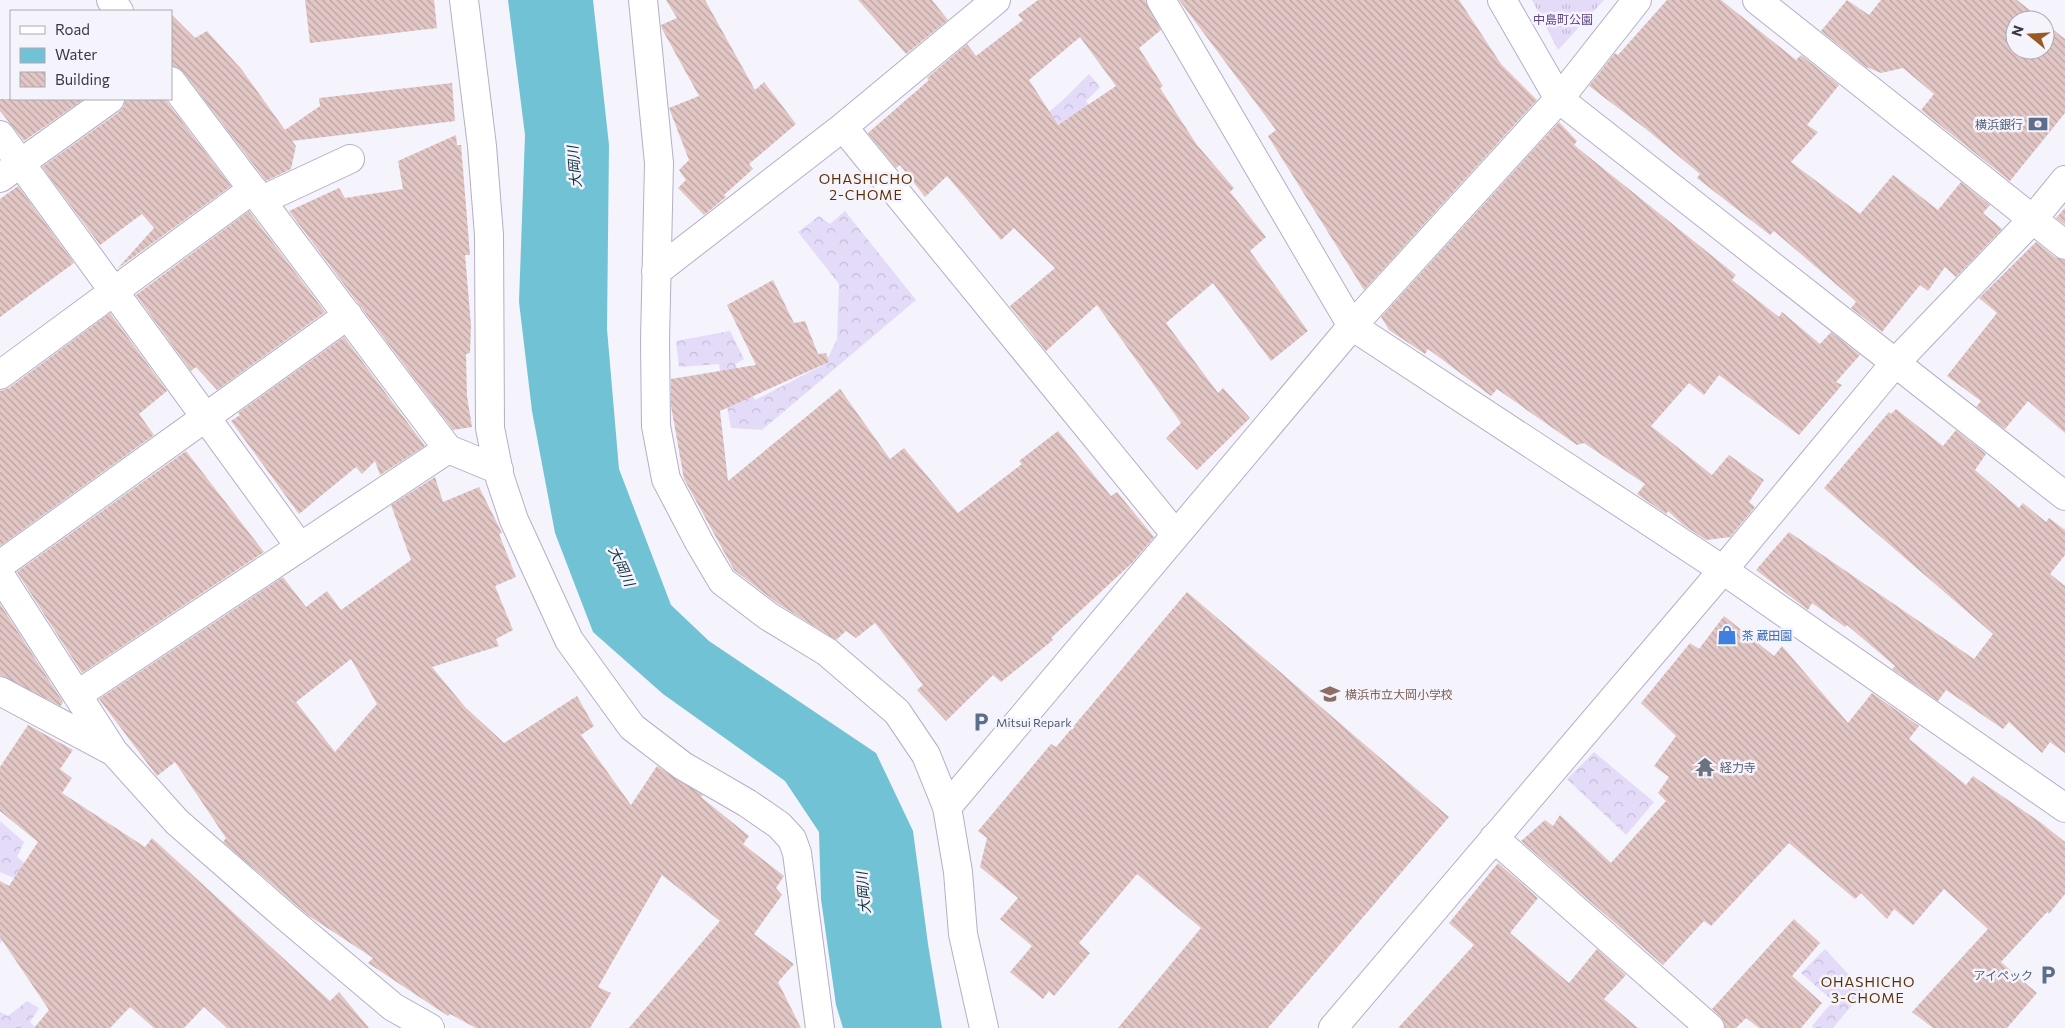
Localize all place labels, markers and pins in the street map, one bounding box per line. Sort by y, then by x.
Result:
bank icon: 横浜銀行 [2027,113,2049,135]
place label: 横浜銀行 [1975,117,2023,131]
shop icon: 茶 蔵田園 [1716,624,1738,646]
place label: 茶 蔵田園 [1742,628,1792,642]
school or university icon: 横浜市立大岡小学校 [1319,683,1341,705]
place label: 横浜市立大岡小学校 [1345,687,1453,701]
parking icon: Mitsui Repark [970,711,992,733]
place label: Mitsui Repark [996,715,1072,729]
temple icon: 経力寺 [1694,756,1716,778]
place label: 経力寺 [1720,760,1756,774]
parking icon: アイペック [2037,964,2059,986]
place label: アイペック [1974,968,2033,982]

